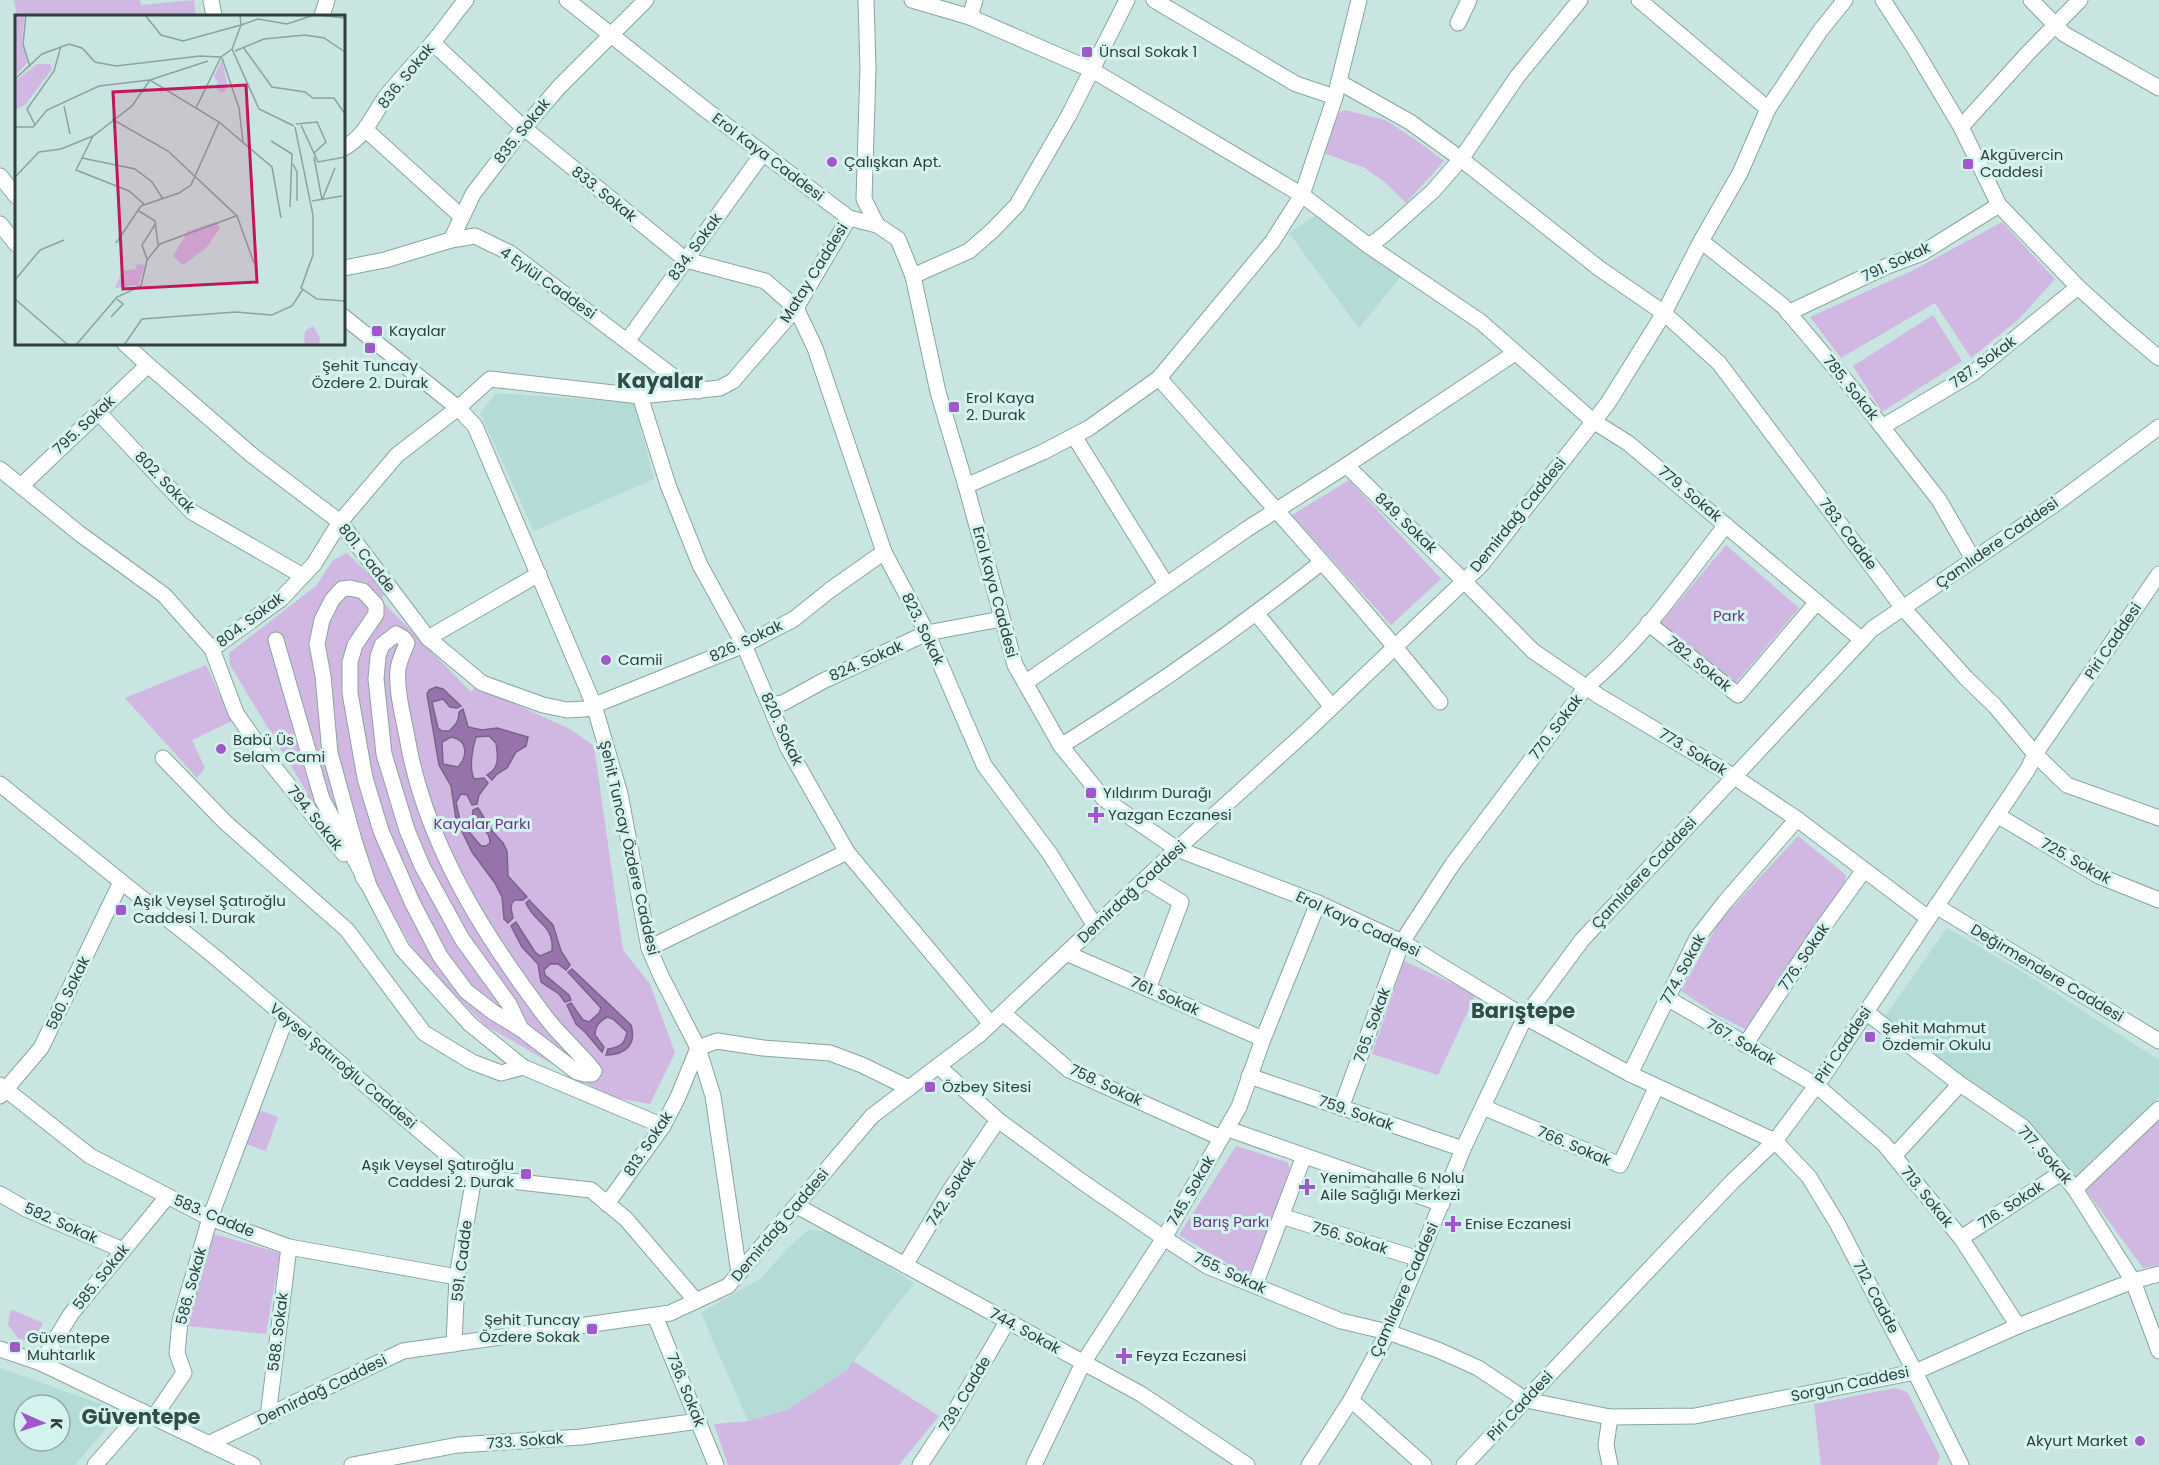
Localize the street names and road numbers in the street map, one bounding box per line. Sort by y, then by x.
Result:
street label: 836. Sokak [373,38,439,113]
street label: 835. Sokak [489,93,555,168]
street label: Erol Kaya Caddesi [708,108,829,206]
street label: 833. Sokak [567,161,642,227]
street label: 834. Sokak [663,208,726,285]
street label: Matay Caddesi [774,219,853,327]
street label: 791. Sokak [1858,236,1934,287]
street label: 4 Eylül Caddesi [496,241,601,324]
street label: 787. Sokak [1945,330,2020,393]
street label: 785. Sokak [1819,351,1884,425]
street label: 795. Sokak [48,390,120,459]
street label: 802. Sokak [130,446,200,517]
street label: Demirdağ Caddesi [1465,453,1570,576]
street label: 779. Sokak [1654,461,1727,527]
street label: 849. Sokak [1370,487,1442,558]
street label: Çamlıdere Caddesi [1931,492,2062,593]
street label: 783. Cadde [1814,493,1882,574]
street label: 801. Cadde [334,519,401,597]
street label: Erol Kaya Caddesi [968,524,1023,660]
street label: 804. Sokak [212,587,288,652]
street label: 823. Sokak [897,589,950,669]
street label: Piri Caddesi [2079,598,2146,683]
street label: 826. Sokak [706,614,786,667]
street label: 782. Sokak [1663,631,1736,696]
street label: 824. Sokak [826,635,906,686]
street label: 820. Sokak [756,689,809,769]
street label: 770. Sokak [1524,689,1587,764]
street label: 773. Sokak [1655,723,1732,780]
street label: Şehit Tuncay Özdere Caddesi [595,739,664,957]
street label: 794. Sokak [283,781,348,855]
street label: Çamlıdere Caddesi [1586,812,1701,933]
street label: 725. Sokak [2037,833,2115,889]
street label: Demirdağ Caddesi [1073,836,1191,948]
street label: Erol Kaya Caddesi [1293,885,1424,962]
street label: 776. Sokak [1773,919,1834,995]
street label: Değirmendere Caddesi [1967,919,2128,1027]
street label: 774. Sokak [1655,930,1710,1008]
street label: 580. Sokak [41,952,95,1033]
street label: 761. Sokak [1127,971,1203,1020]
street label: 765. Sokak [1348,984,1395,1065]
street label: Veysel Şatıroğlu Caddesi [265,998,421,1134]
street label: Piri Caddesi [1809,1002,1876,1087]
street label: 767. Sokak [1703,1013,1780,1070]
street label: 758. Sokak [1066,1058,1146,1111]
street label: 759. Sokak [1316,1090,1397,1135]
street label: 813. Sokak [618,1107,677,1180]
street label: 766. Sokak [1534,1121,1615,1171]
street label: 717. Sokak [2013,1121,2078,1189]
street label: 745. Sokak [1162,1151,1219,1230]
street label: 742. Sokak [921,1153,980,1230]
street label: 713. Sokak [1896,1162,1959,1232]
street label: Demirdağ Caddesi [726,1164,833,1286]
street label: 716. Sokak [1974,1176,2048,1233]
street label: 583. Cadde [170,1189,258,1242]
street label: 582. Sokak [21,1197,102,1248]
street label: 756. Sokak [1310,1216,1391,1259]
street label: 591. Cadde [446,1219,477,1303]
street label: Çamlıdere Caddesi [1364,1219,1443,1361]
street label: 585. Sokak [67,1239,134,1314]
street label: 586. Sokak [170,1244,211,1327]
street label: 755. Sokak [1190,1247,1270,1299]
street label: 712. Cadde [1848,1256,1905,1337]
street label: 588. Sokak [262,1291,293,1373]
street label: 744. Sokak [986,1302,1065,1359]
street label: Demirdağ Caddesi [253,1349,390,1430]
street label: 736. Sokak [662,1350,711,1430]
street label: 739. Cadde [934,1352,995,1436]
street label: Sorgun Caddesi [1789,1361,1911,1406]
street label: Piri Caddesi [1482,1366,1557,1445]
street label: 733. Sokak [486,1427,564,1454]

